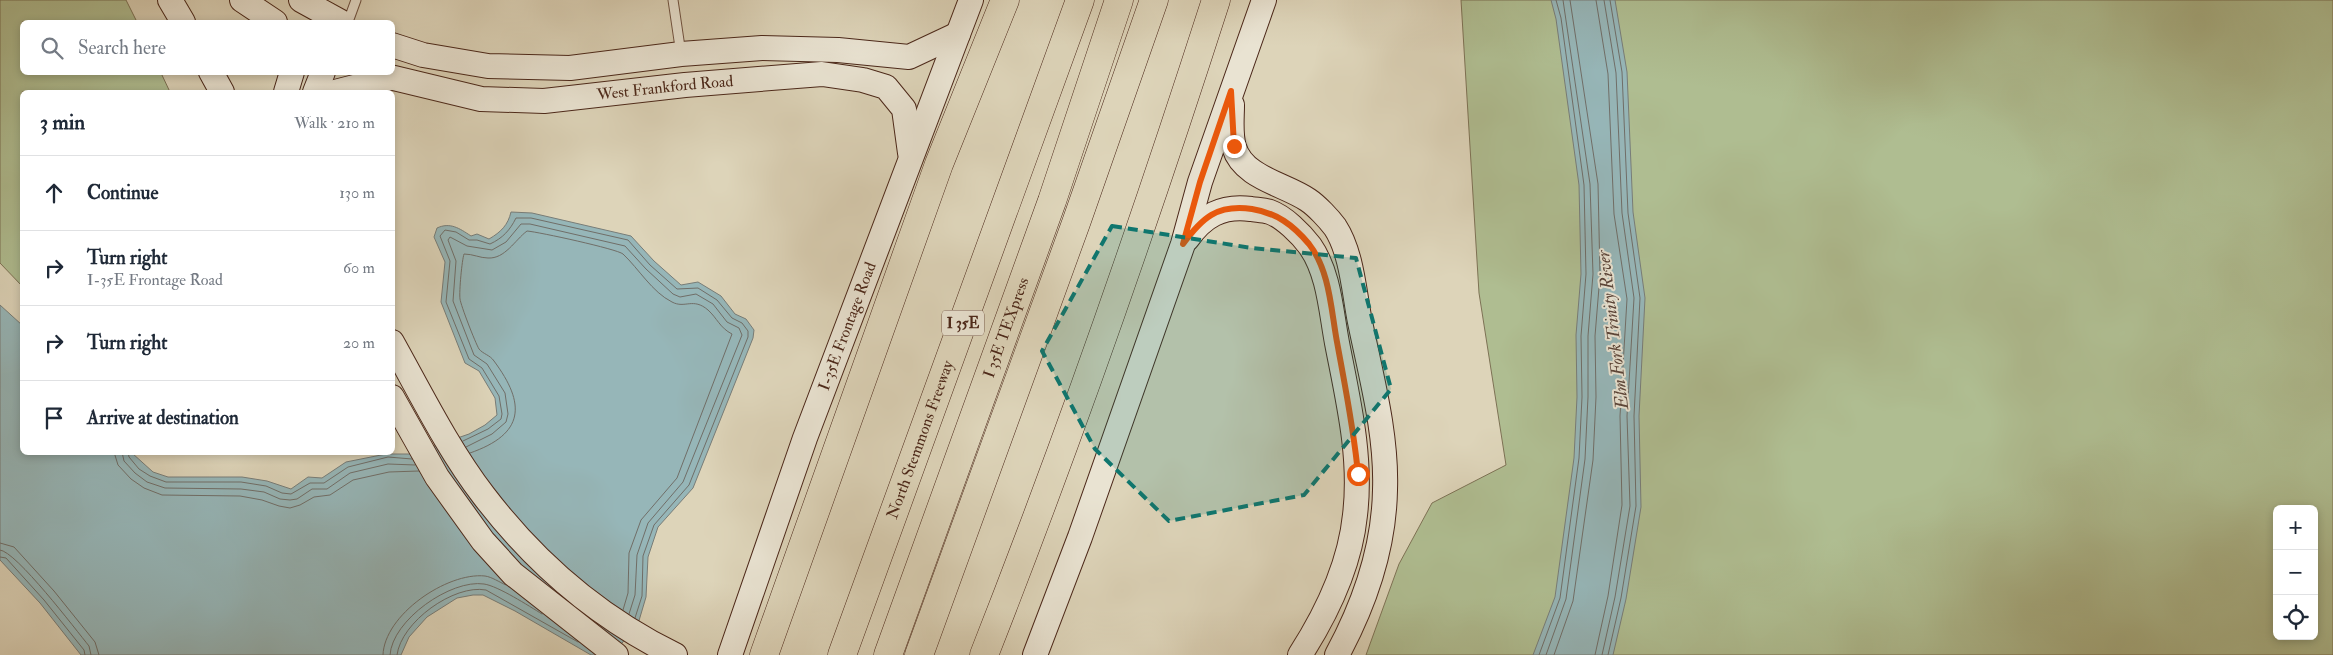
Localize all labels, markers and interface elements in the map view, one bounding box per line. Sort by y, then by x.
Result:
search box [20,20,395,75]
icon: search [38,34,66,62]
text: Search here [78,36,166,60]
street label: West Frankford Road [595,71,734,105]
text: 3 min [40,109,85,136]
text: Walk · 210 m [294,113,375,133]
route end [1223,135,1246,158]
icon: ahead [40,179,68,207]
text: Continue [87,181,158,205]
text: 130 m [339,183,375,203]
text: Turn right [87,246,167,270]
water label: Elm Fork Trinity River [1592,248,1634,412]
icon: right [40,254,68,282]
text: 60 m [343,258,375,278]
street label: I-35E Frontage Road [814,259,881,393]
text: I-35E Frontage Road [87,270,223,290]
street label: I 35E TEXpress [979,275,1034,381]
road number: I 35E [942,310,984,336]
icon: right [40,329,68,357]
text: Turn right [87,331,167,355]
text: 20 m [343,333,375,353]
street label: North Stemmons Freeway [882,357,958,522]
icon: arrive [40,404,68,432]
text: Arrive at destination [87,406,239,430]
route start [1347,463,1370,486]
map controls [2273,505,2318,640]
button: + [2273,505,2318,550]
button: − [2273,550,2318,595]
button: locate [2273,595,2318,640]

